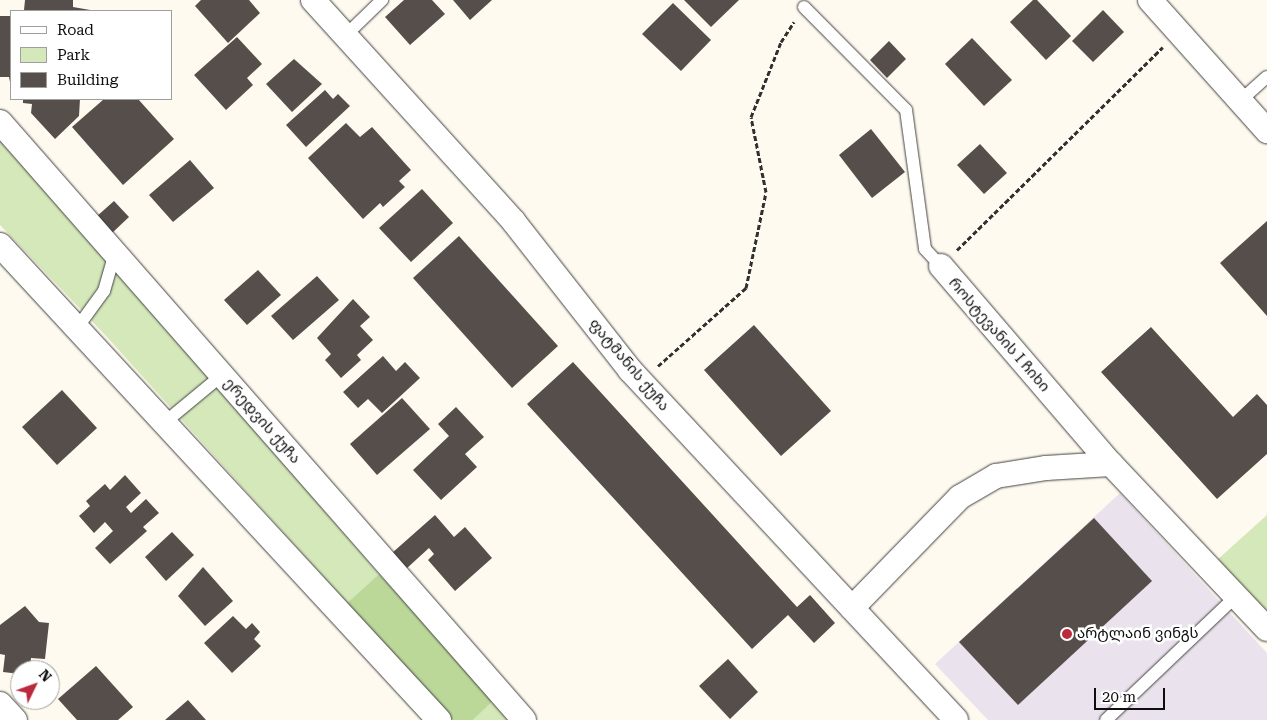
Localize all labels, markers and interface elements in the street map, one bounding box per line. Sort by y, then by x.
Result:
legend [10,10,172,100]
text: Road [57,21,94,39]
text: Park [57,46,90,64]
text: Building [57,71,118,89]
street label: როსტევანის I ჩიხი [945,274,1053,396]
street label: ფატმანის ქუჩა [585,315,673,415]
street label: ერედვის ქუჩა [220,374,304,468]
place label: არტლაინ ვინგს [1077,625,1198,643]
marker: არტლაინ ვინგს [1061,628,1073,640]
north arrow [10,660,60,710]
text: N [36,666,55,685]
scale bar [1097,678,1168,710]
text: 20 m [1102,688,1136,706]

